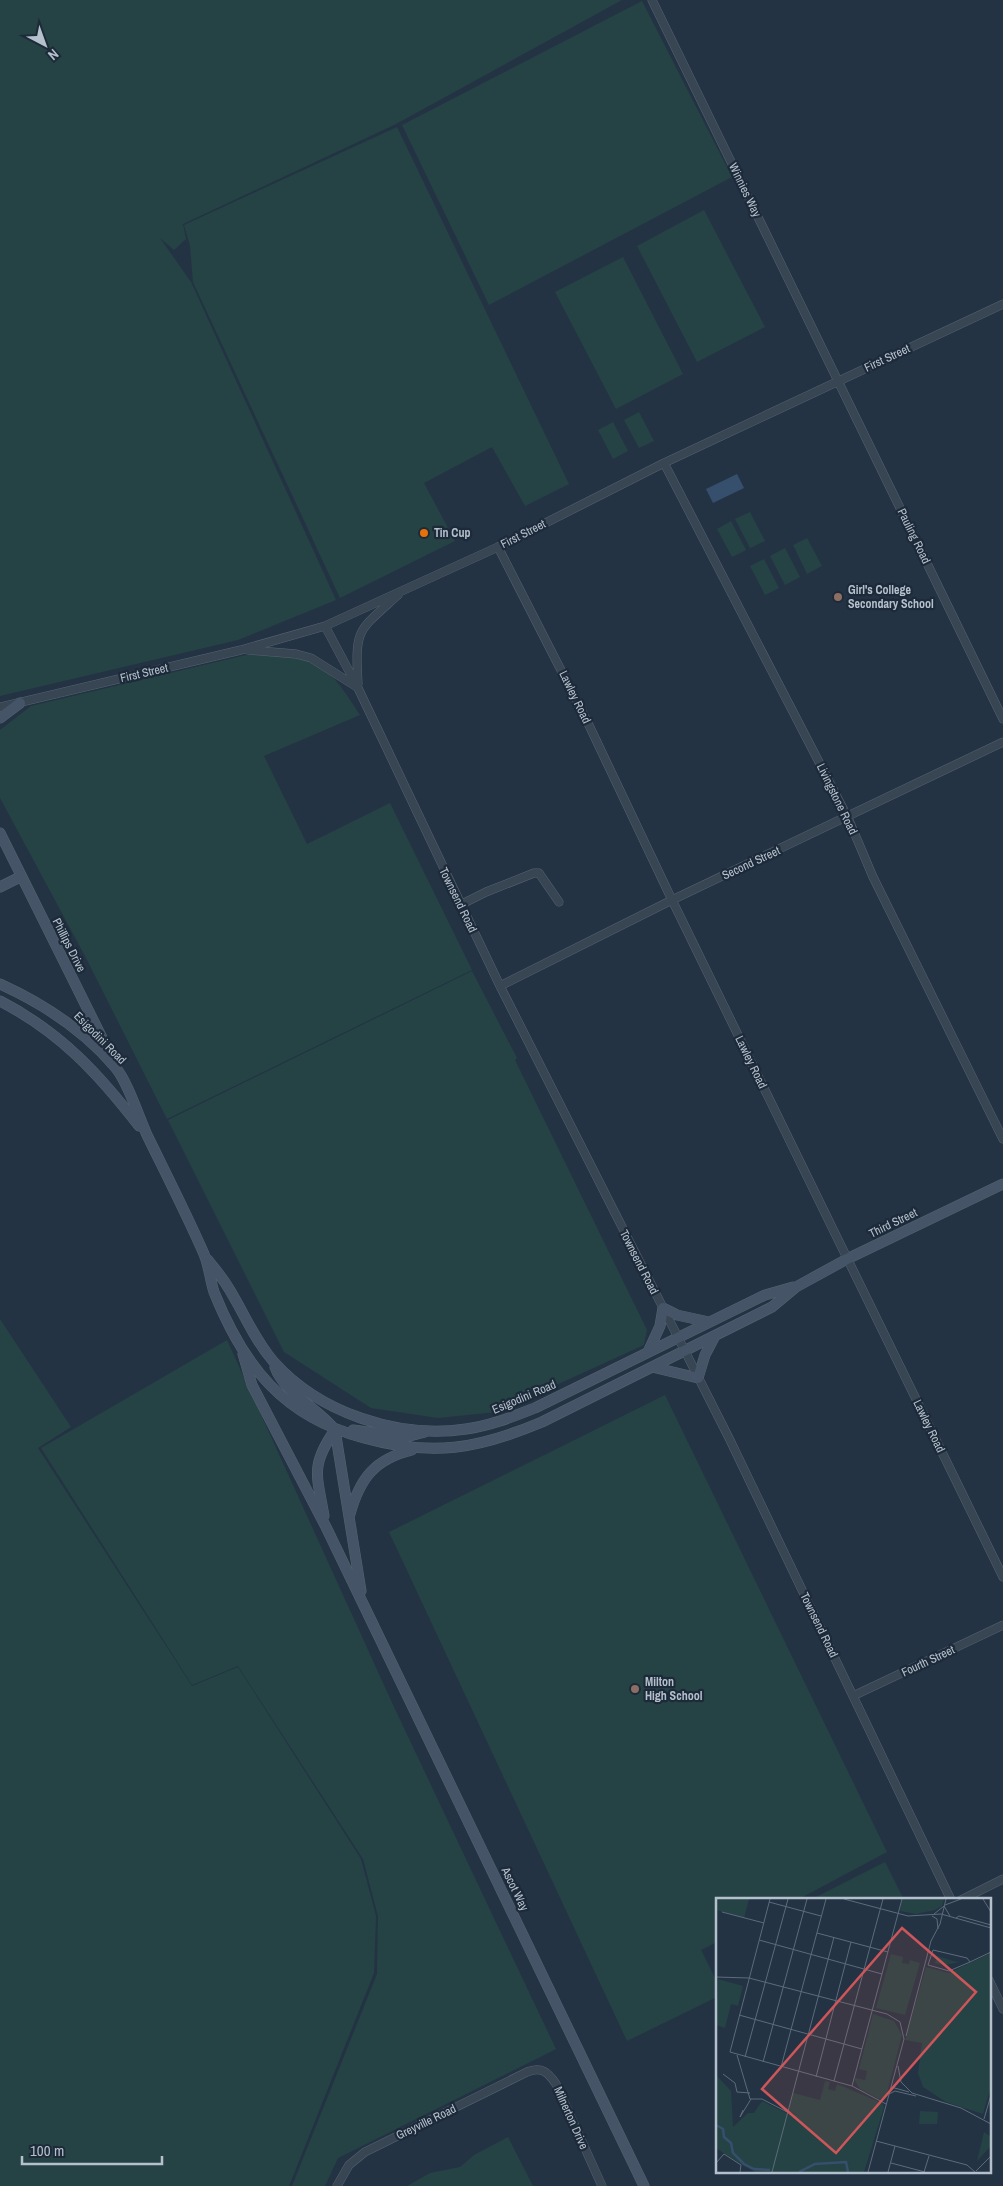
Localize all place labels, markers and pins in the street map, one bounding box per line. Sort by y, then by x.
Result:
place label: Tin Cup [434,525,470,541]
marker: Tin Cup [418,527,430,539]
place label: Girl's College Secondary School [848,582,934,612]
marker: Girl's College Secondary School [832,591,844,603]
place label: Milton High School [645,1674,703,1704]
marker: Milton High School [629,1683,641,1695]

